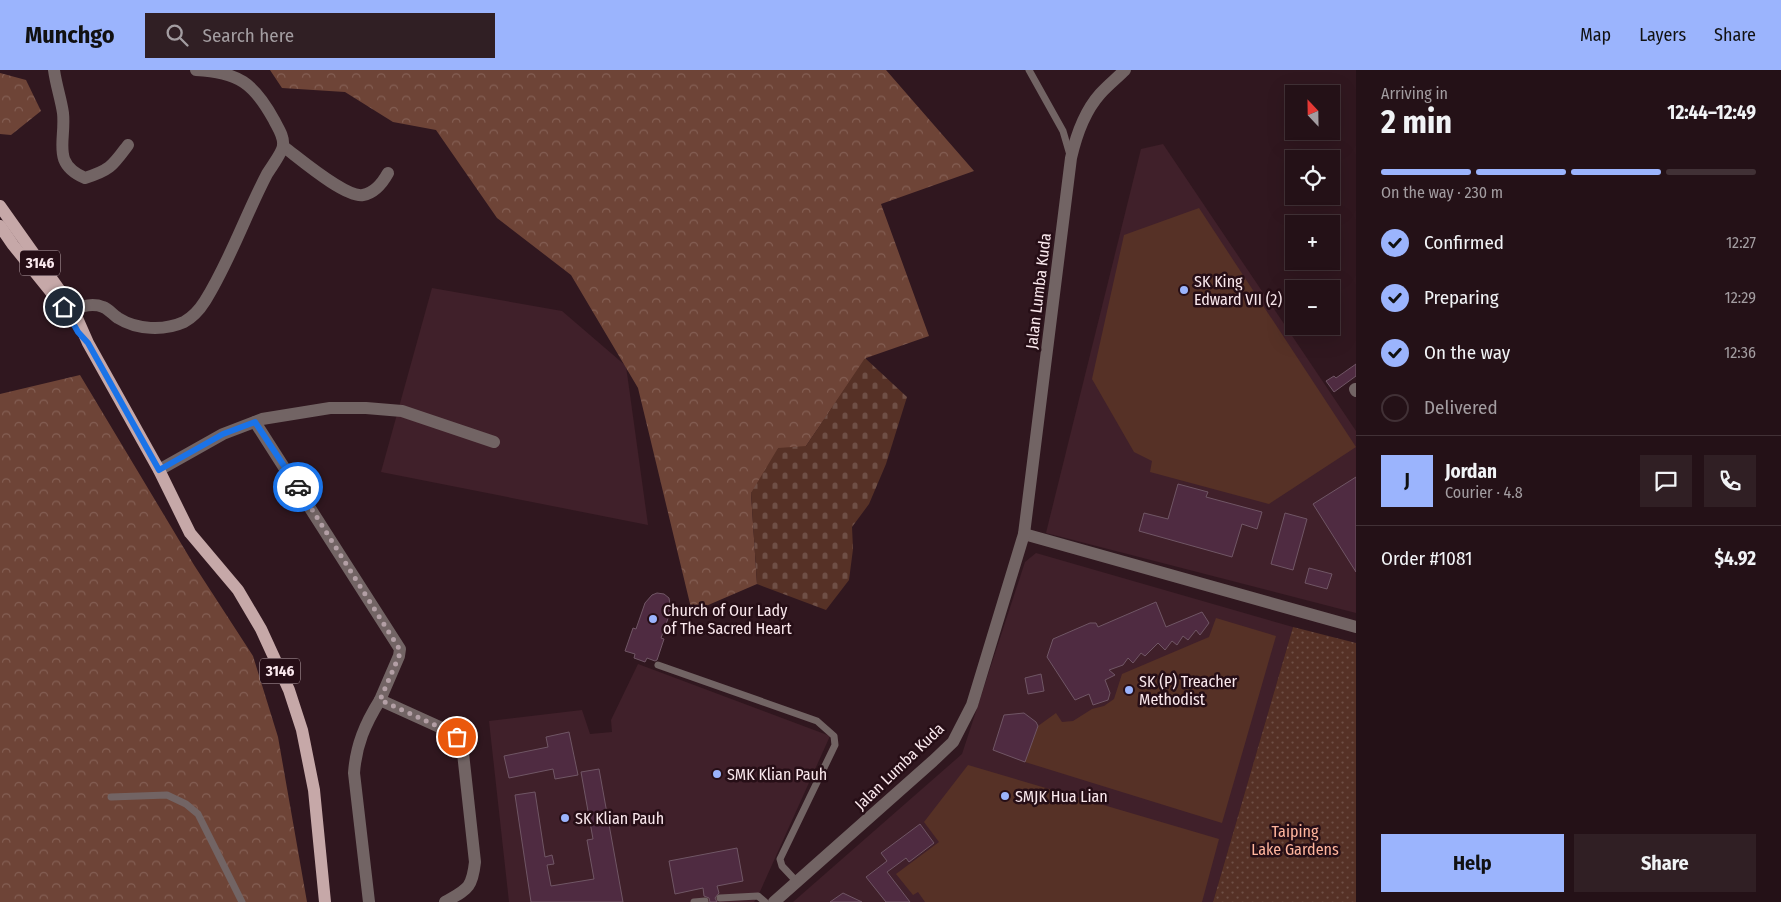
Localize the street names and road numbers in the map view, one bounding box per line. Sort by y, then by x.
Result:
street label: Jalan Lumba Kuda [1022,232,1055,350]
road number: 3146 [20,250,60,276]
road number: 3146 [260,658,300,684]
street label: Jalan Lumba Kuda [851,719,948,814]

